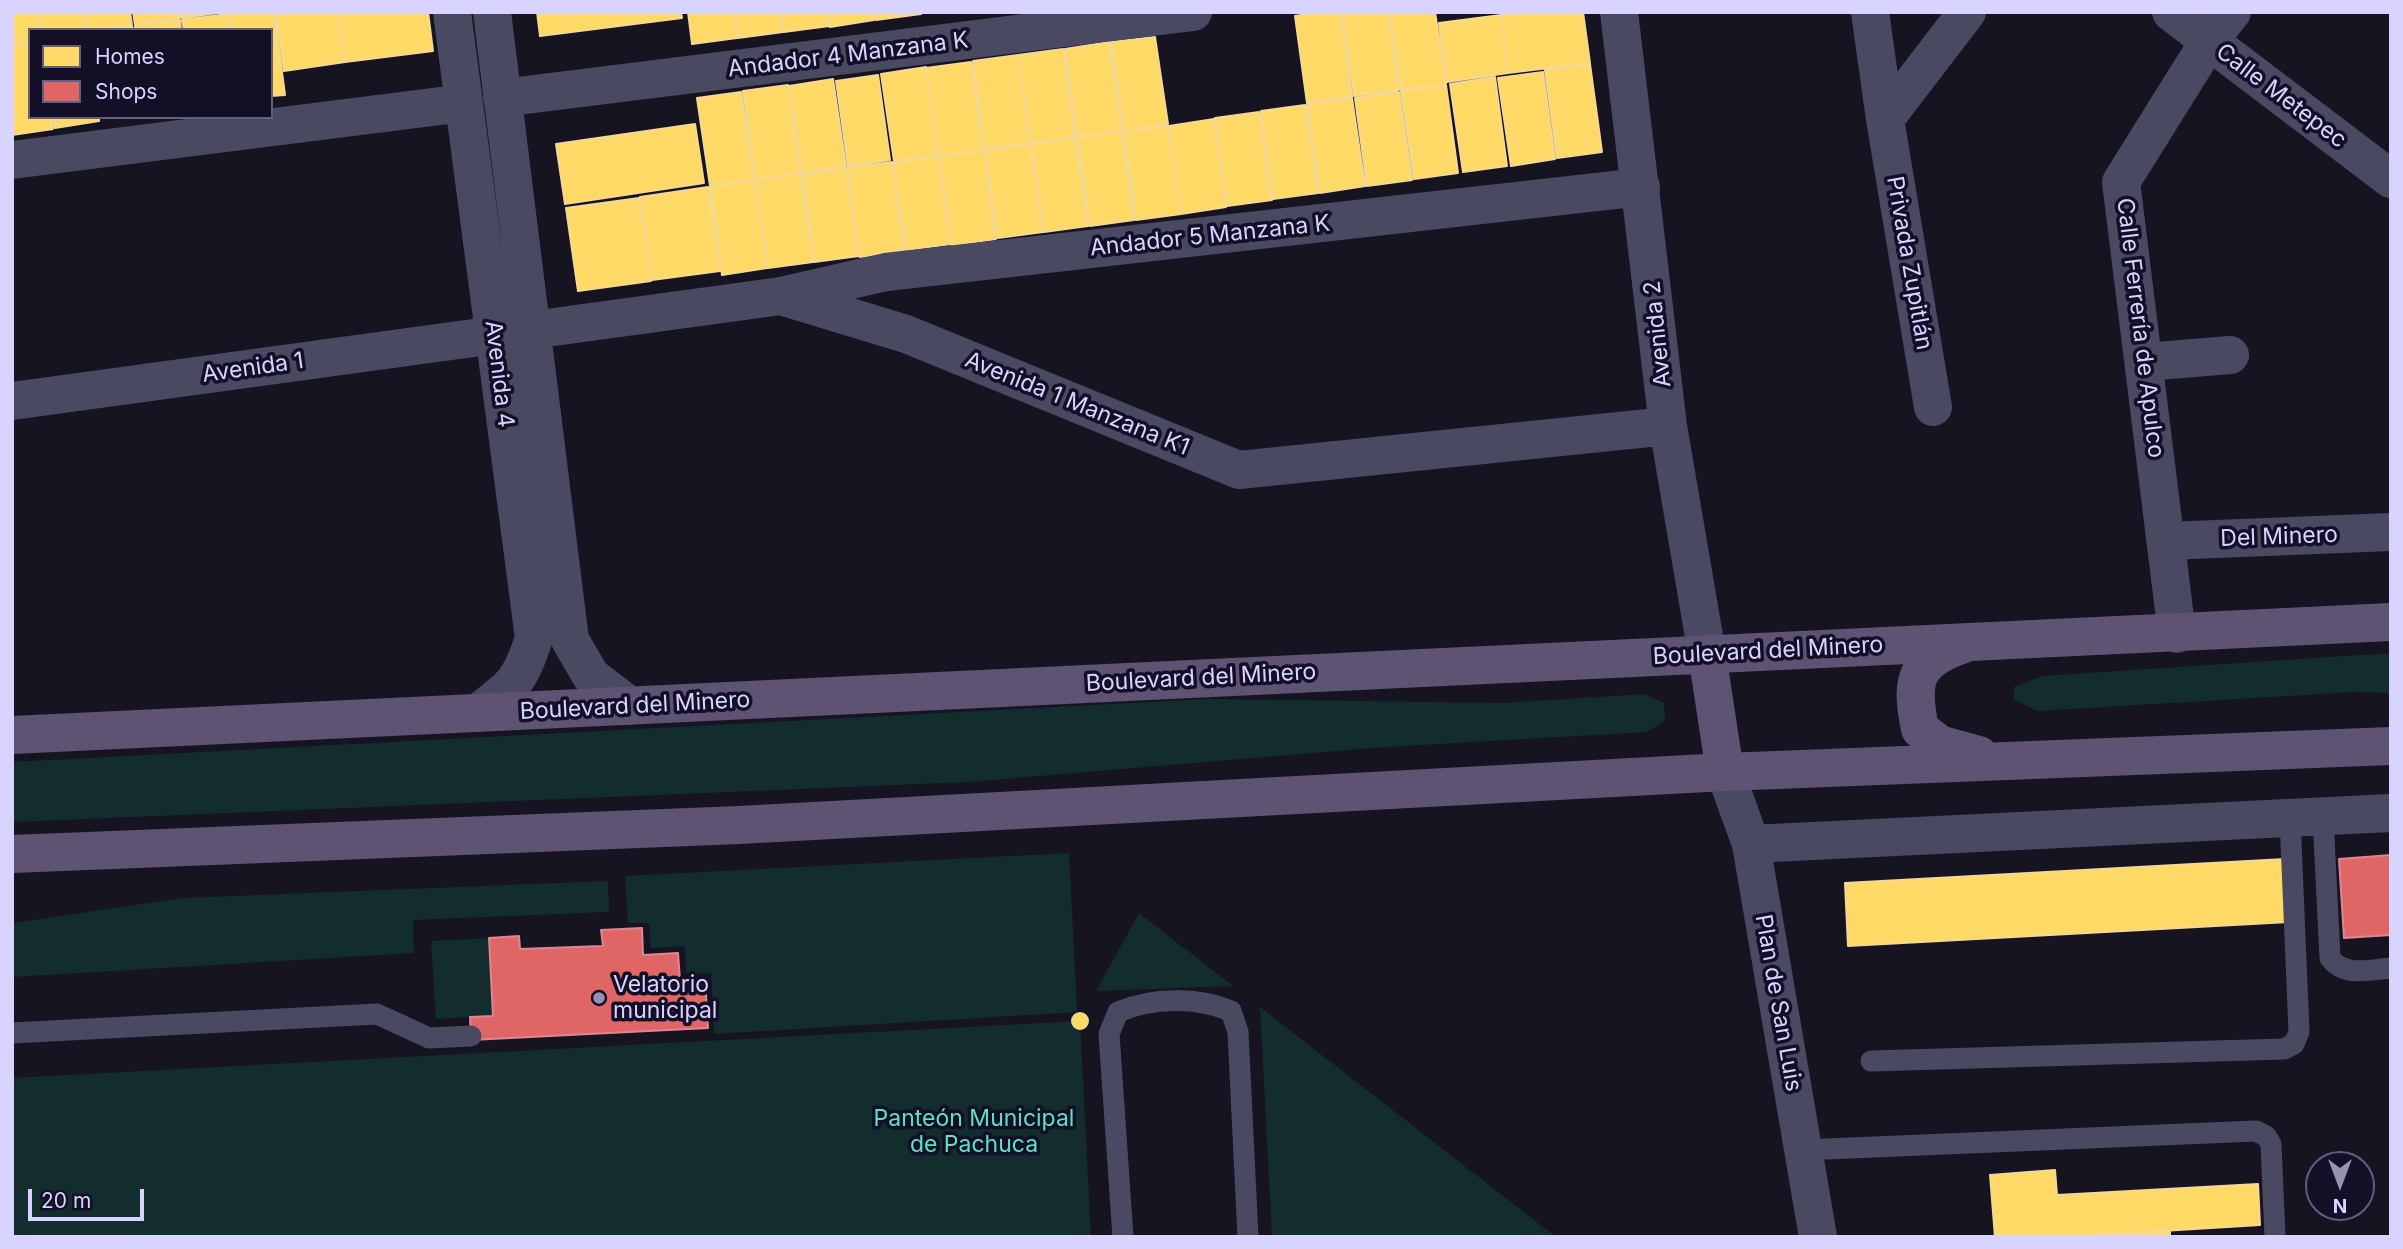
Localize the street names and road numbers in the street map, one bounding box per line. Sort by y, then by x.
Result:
street label: Andador 4 Manzana K [726,27,970,83]
street label: Calle Metepec [2210,38,2352,154]
street label: Privada Zupitlán [1880,174,1938,352]
street label: Calle Ferrería de Apulco [2110,197,2170,459]
street label: Andador 5 Manzana K [1089,210,1331,262]
street label: Avenida 2 [1639,279,1677,389]
street label: Avenida 4 [479,319,519,429]
street label: Avenida 1 Manzana K1 [961,346,1193,462]
street label: Avenida 1 [200,347,306,389]
street label: Del Minero [2220,521,2338,553]
street label: Boulevard del Minero [1652,631,1884,671]
street label: Boulevard del Minero [1085,658,1317,698]
street label: Boulevard del Minero [519,686,751,726]
street label: Plan de San Luis [1749,912,1807,1094]

